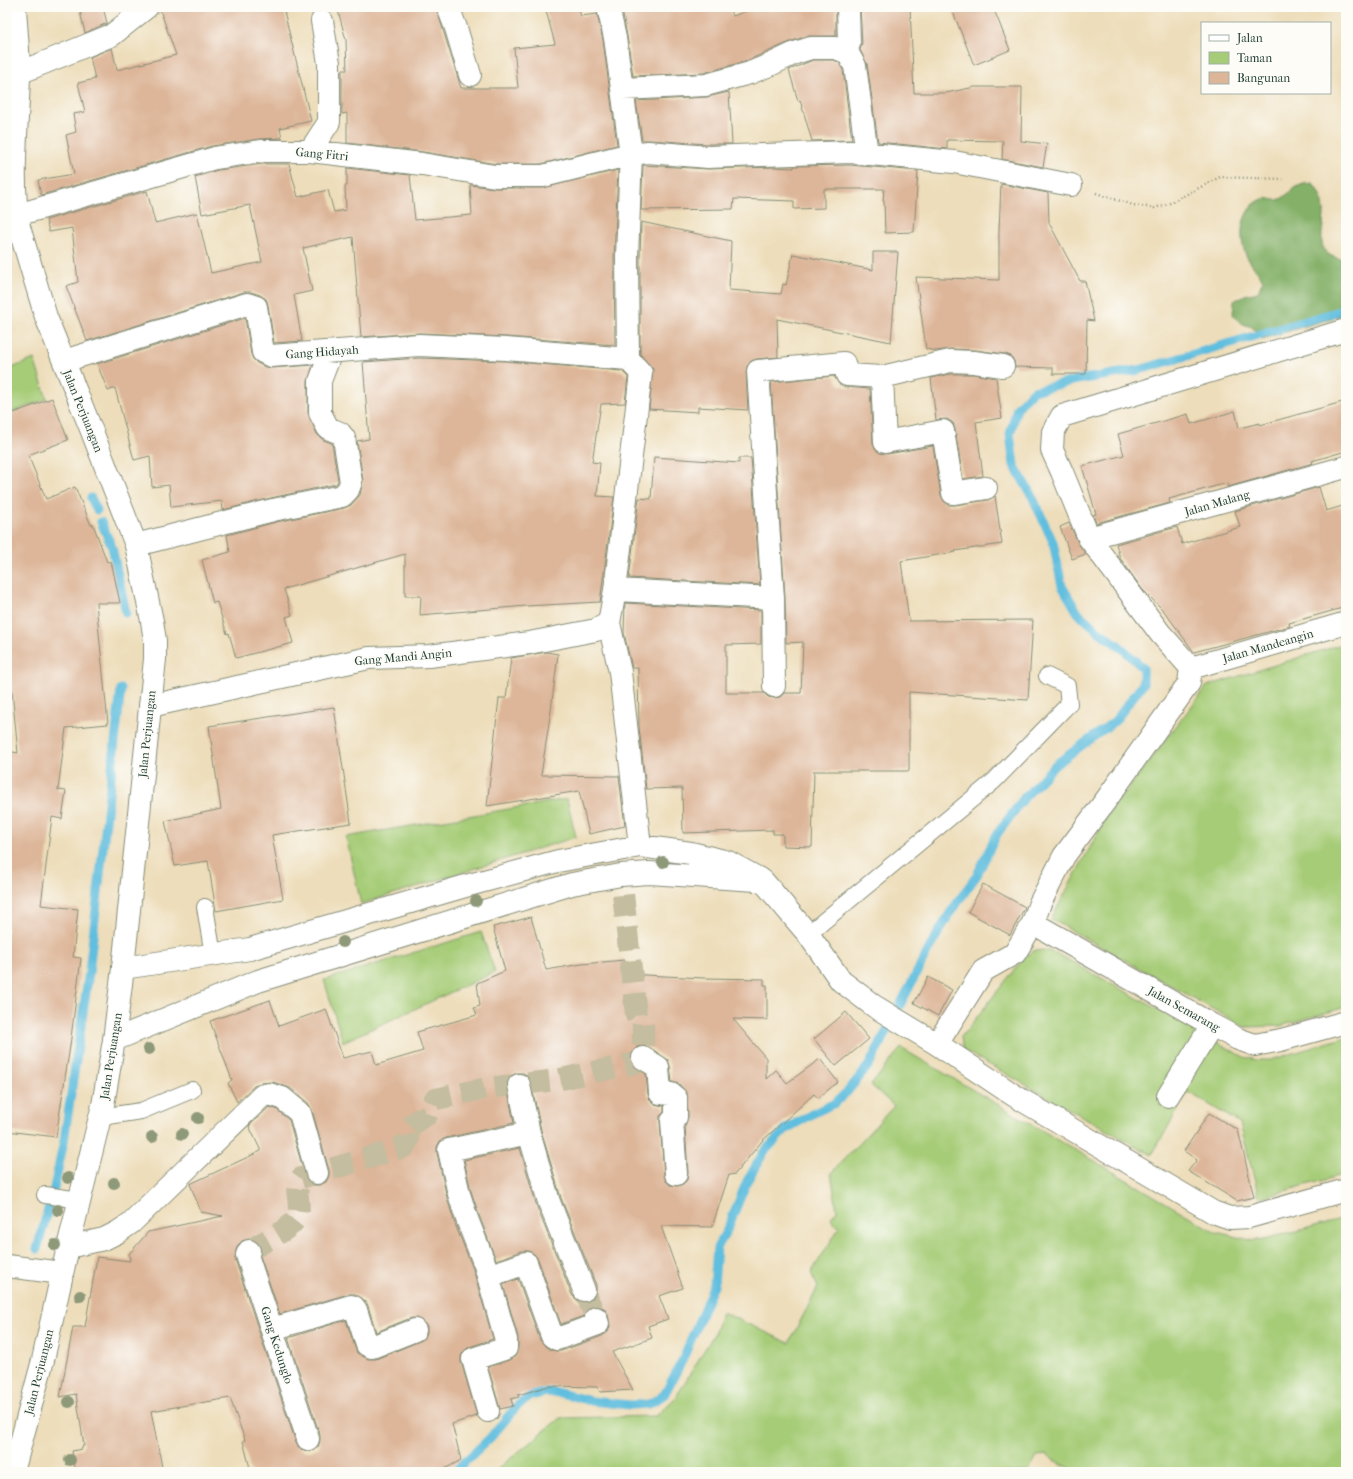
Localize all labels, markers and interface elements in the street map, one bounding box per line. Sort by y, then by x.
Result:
legend [1201,22,1331,94]
text: Jalan [1236,31,1263,45]
text: Taman [1237,51,1272,65]
text: Bangunan [1237,71,1290,85]
street label: Gang Fitri [295,145,349,163]
street label: Gang Hidayah [285,342,359,362]
street label: Jalan Perjuangan [60,367,106,454]
street label: Jalan Malang [1182,487,1252,519]
street label: Jalan Mandeangin [1220,626,1315,666]
street label: Gang Mandi Angin [354,646,452,668]
street label: Jalan Perjuangan [135,690,159,779]
street label: Jalan Semarang [1145,983,1223,1035]
street label: Jalan Perjuangan [97,1012,125,1101]
street label: Gang Kedunglo [258,1305,296,1385]
street label: Jalan Perjuangan [21,1328,56,1417]

